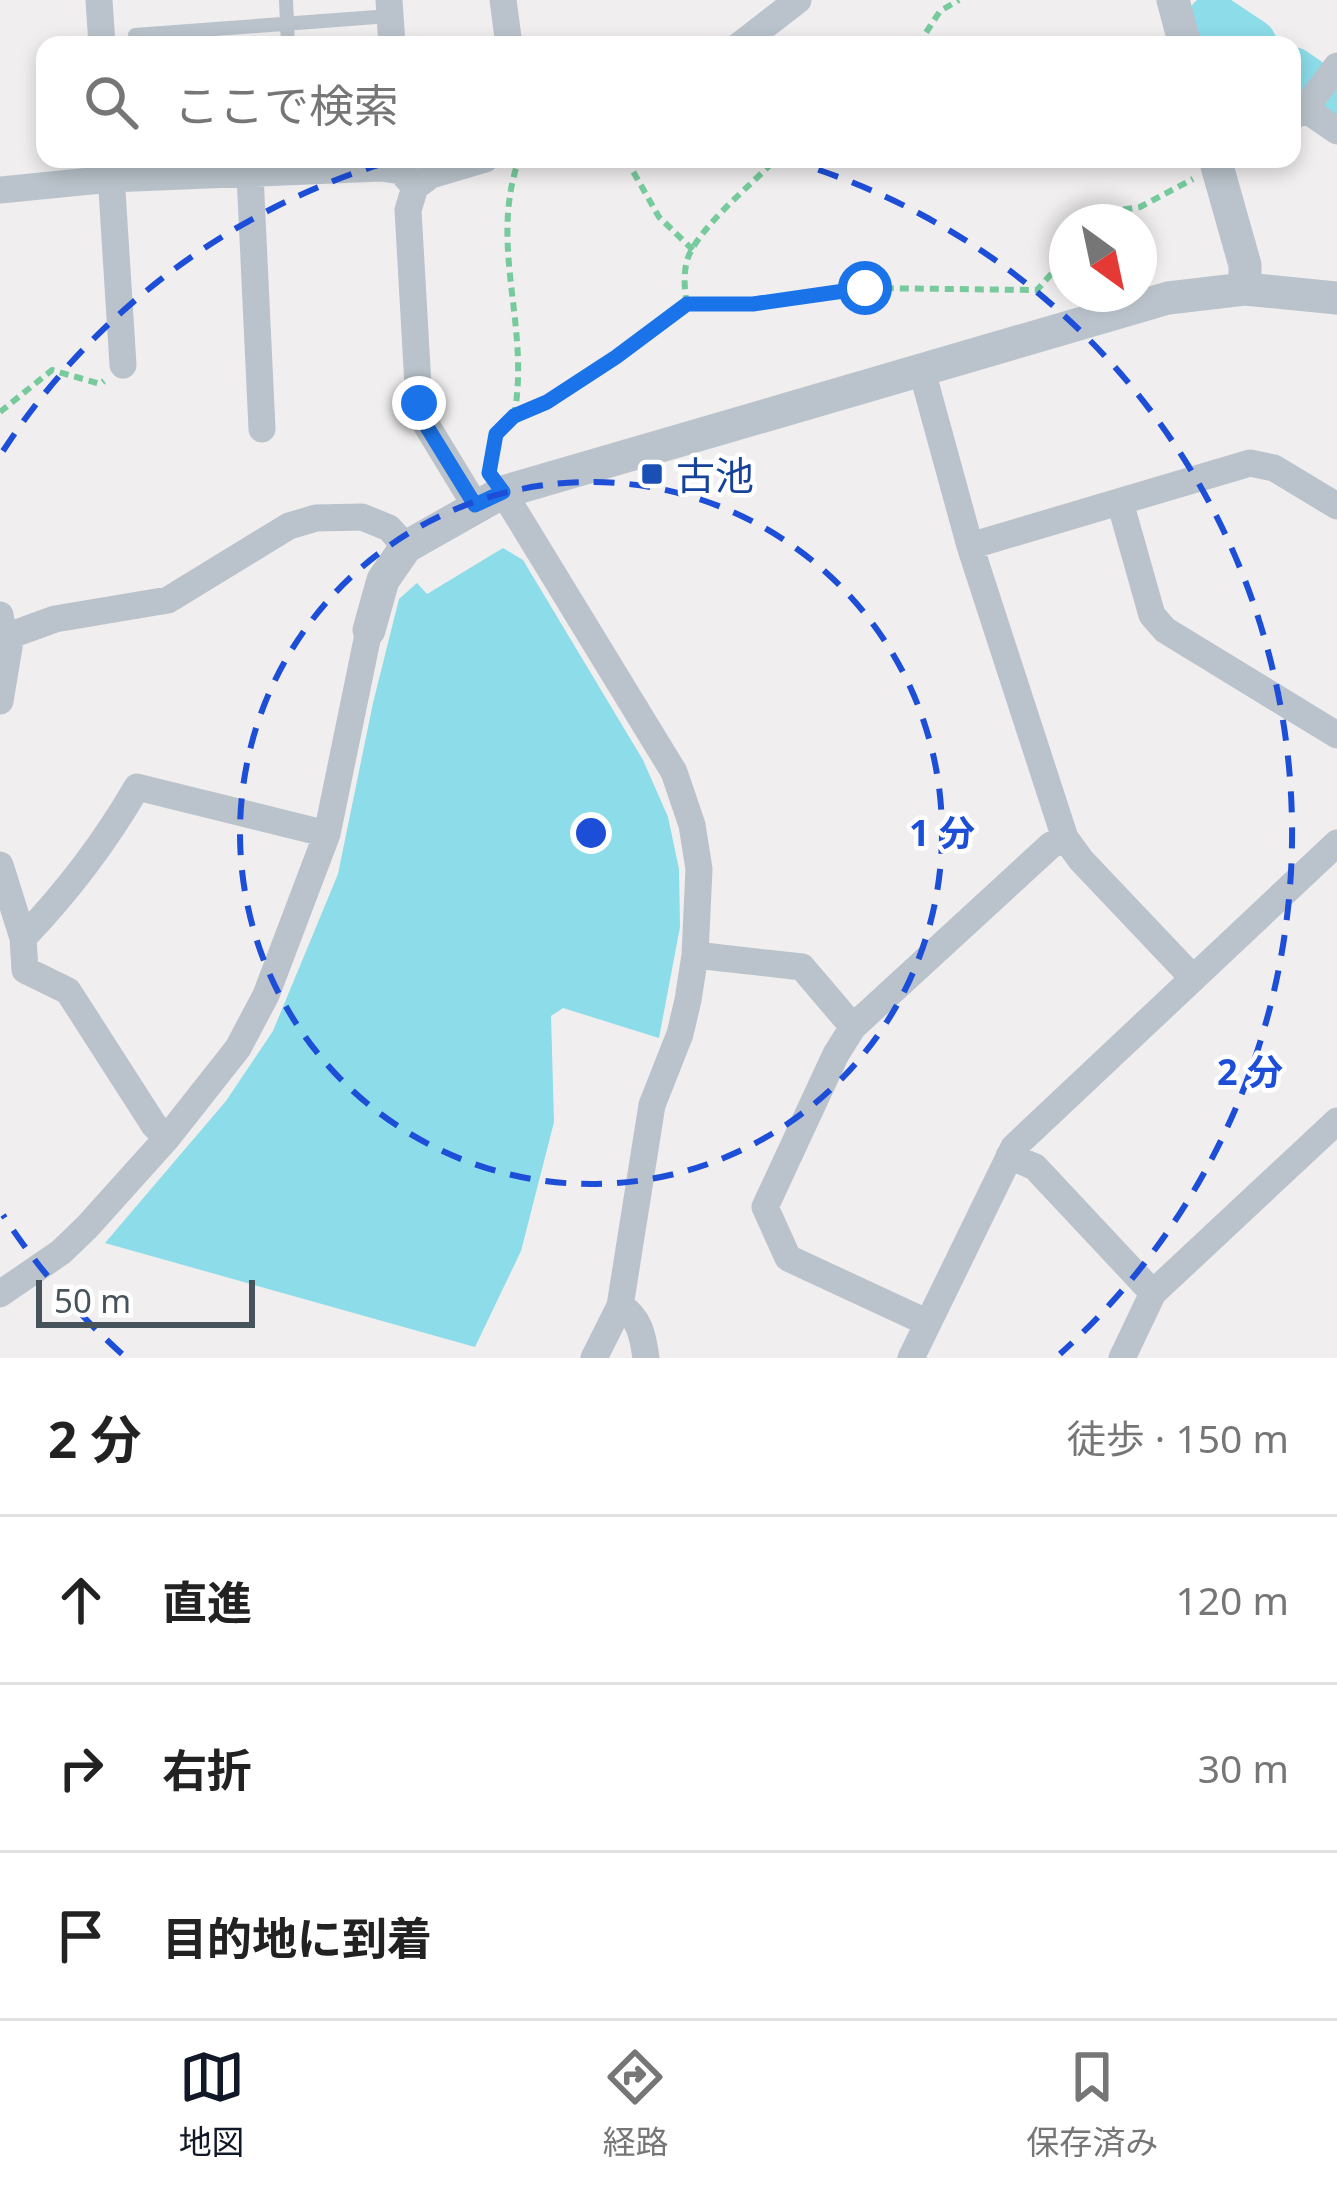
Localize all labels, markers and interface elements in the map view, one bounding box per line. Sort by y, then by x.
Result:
search box [36,36,1301,168]
icon: search [78,69,144,135]
text: ここで検索 [174,74,399,135]
north arrow [1049,204,1157,312]
route start [838,261,892,315]
route end [392,376,446,430]
place label: 古池 [676,448,754,501]
marker: 古池 [639,461,665,487]
text: 1 分 [909,808,975,857]
centre of rings [570,812,612,854]
text: 2 分 [1217,1047,1283,1096]
scale bar [36,1274,255,1327]
text: 50 m [54,1278,131,1323]
text: 2 分 [48,1403,141,1473]
text: 徒歩 · 150 m [1067,1411,1289,1464]
icon: ahead [48,1567,114,1633]
text: 直進 [162,1571,252,1632]
text: 120 m [1175,1573,1289,1626]
icon: right [48,1735,114,1801]
text: 右折 [162,1739,252,1800]
text: 30 m [1198,1741,1289,1794]
icon: arrive [48,1903,114,1969]
text: 目的地に到着 [162,1907,432,1968]
tab: 地図 [179,2044,245,2164]
tab: 経路 [602,2044,668,2164]
tab: 保存済み [1026,2044,1158,2164]

